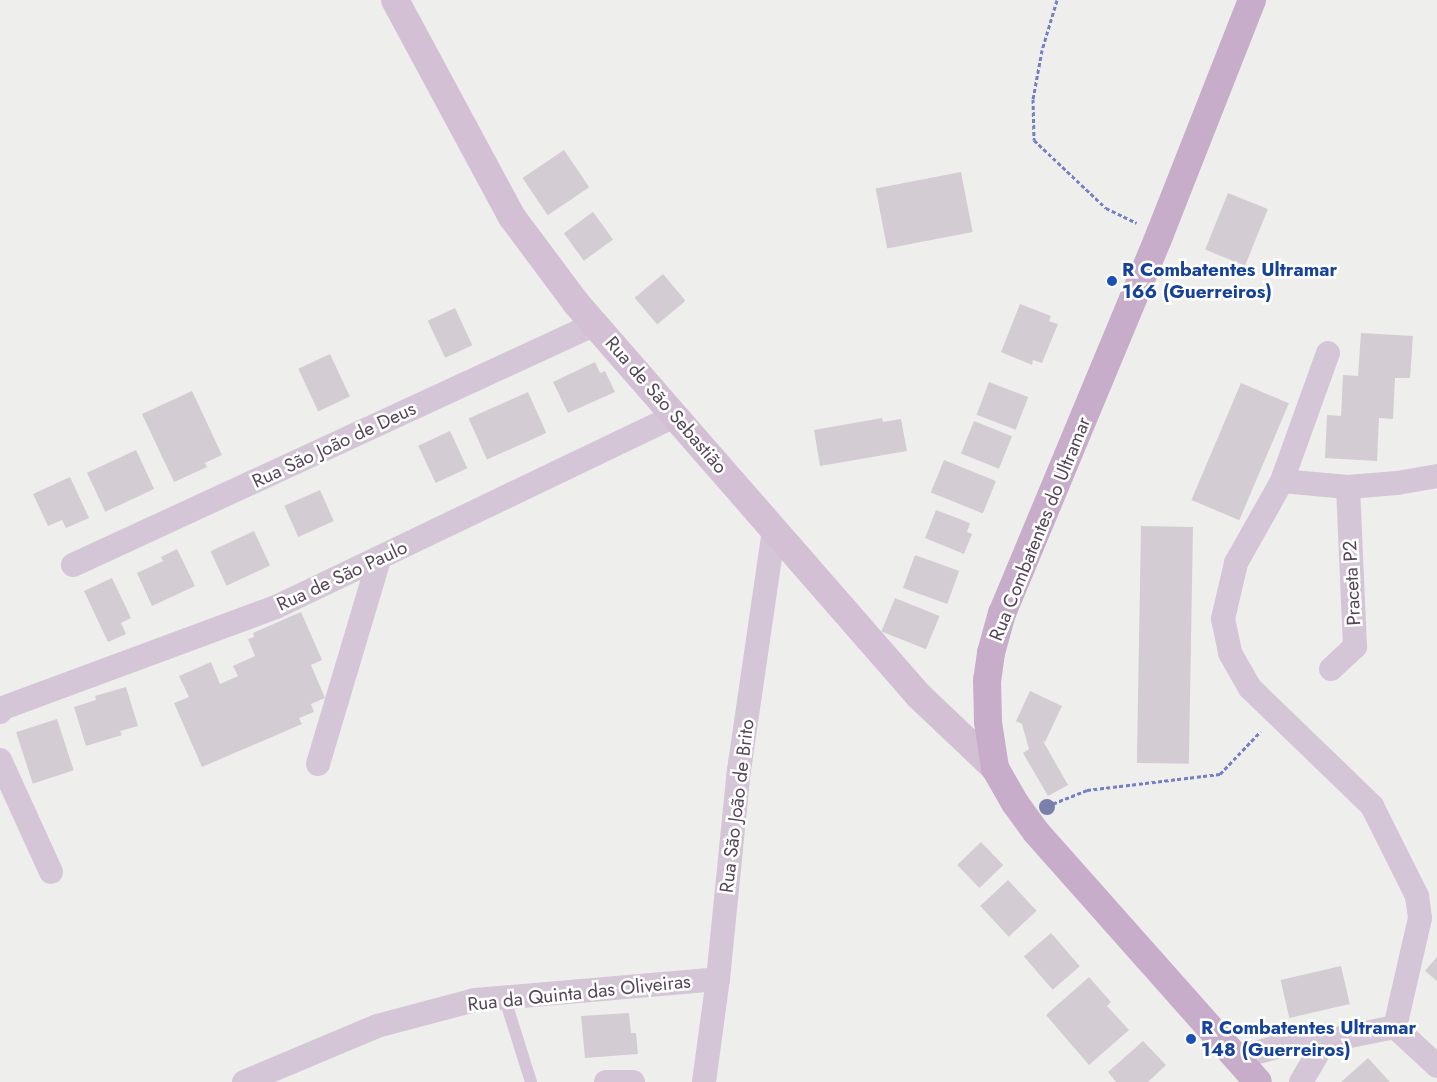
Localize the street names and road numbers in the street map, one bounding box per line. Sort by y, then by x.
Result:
street label: Rua de São Sebastião [600,332,732,478]
street label: Rua São João de Deus [249,397,419,493]
street label: Rua Combatentes do Ultramar [985,414,1095,644]
street label: Rua de São Paulo [273,536,411,616]
street label: Praceta P2 [1338,540,1366,626]
street label: Rua São João de Brito [715,718,759,894]
street label: Rua da Quinta das Oliveiras [466,970,692,1016]

